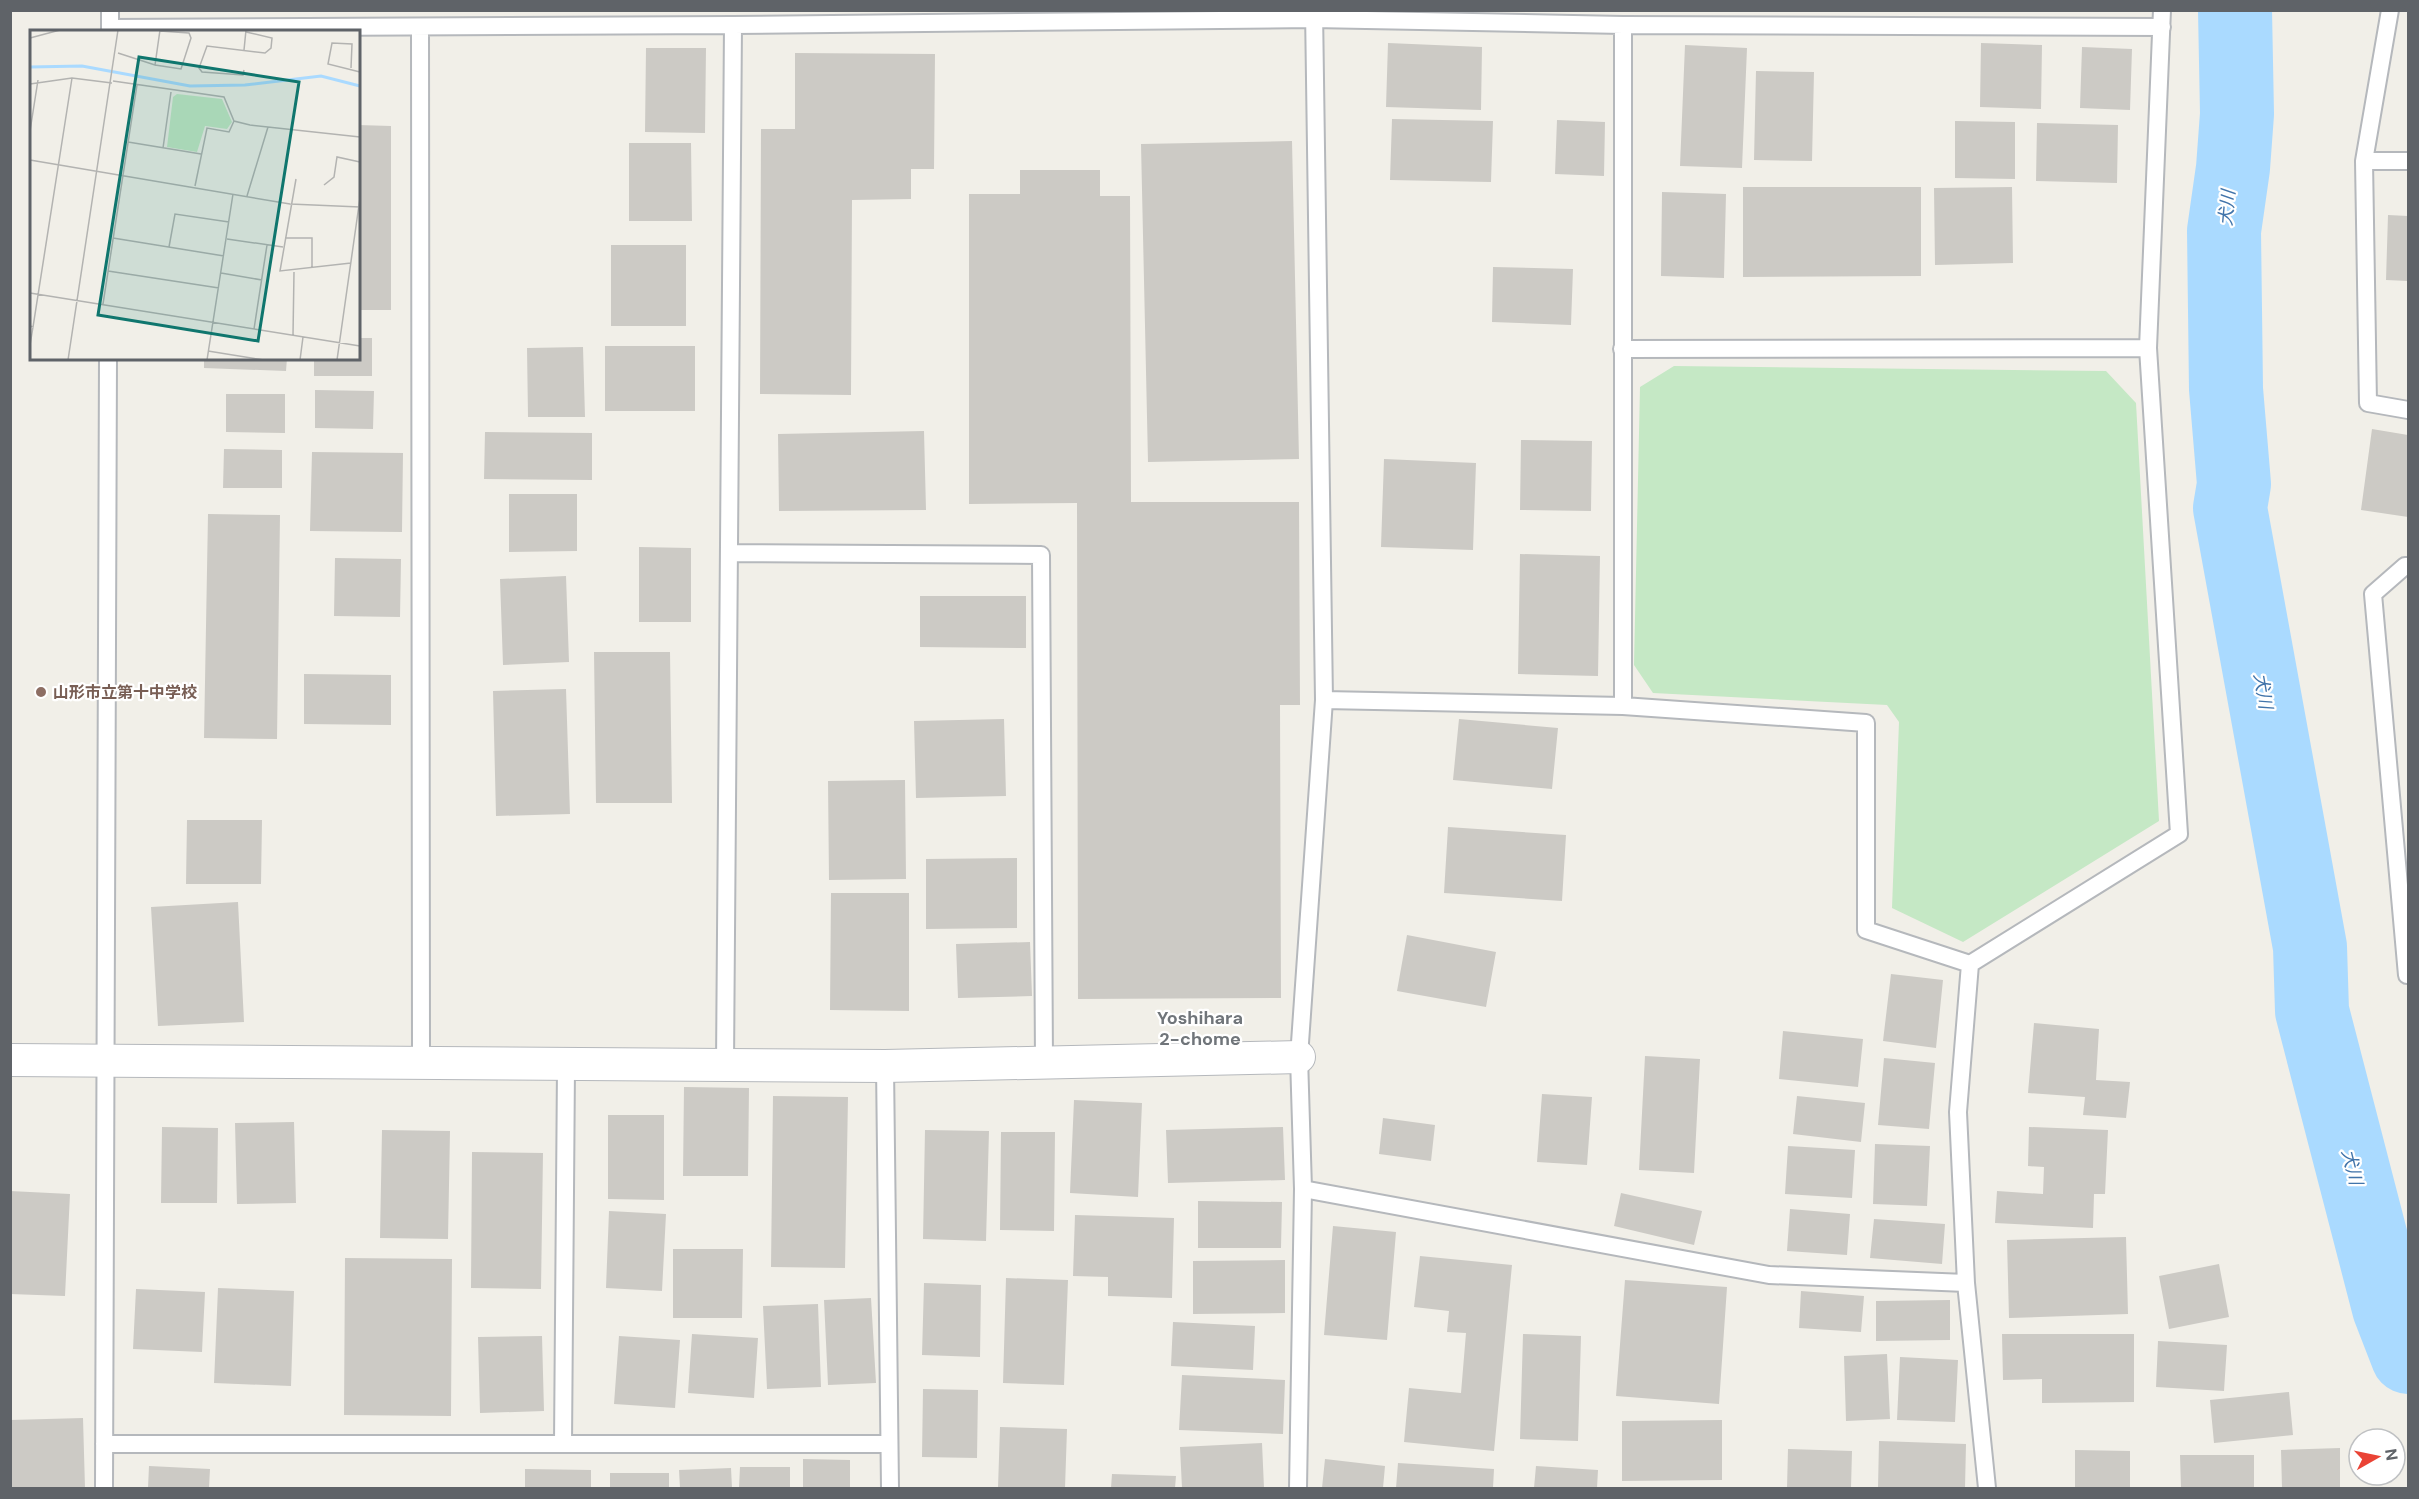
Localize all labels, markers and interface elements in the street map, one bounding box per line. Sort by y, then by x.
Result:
inset map [30,30,360,360]
water label: 犬川 [2213,187,2241,227]
water label: 犬川 [2248,671,2278,713]
place label: 山形市立第十中学校 [53,682,197,703]
marker: 山形市立第十中学校 [34,685,48,699]
district label: Yoshihara 2-chome [1157,1006,1243,1051]
water label: 犬川 [2336,1147,2368,1189]
north arrow [2347,1427,2407,1487]
text: N [2380,1447,2403,1462]

